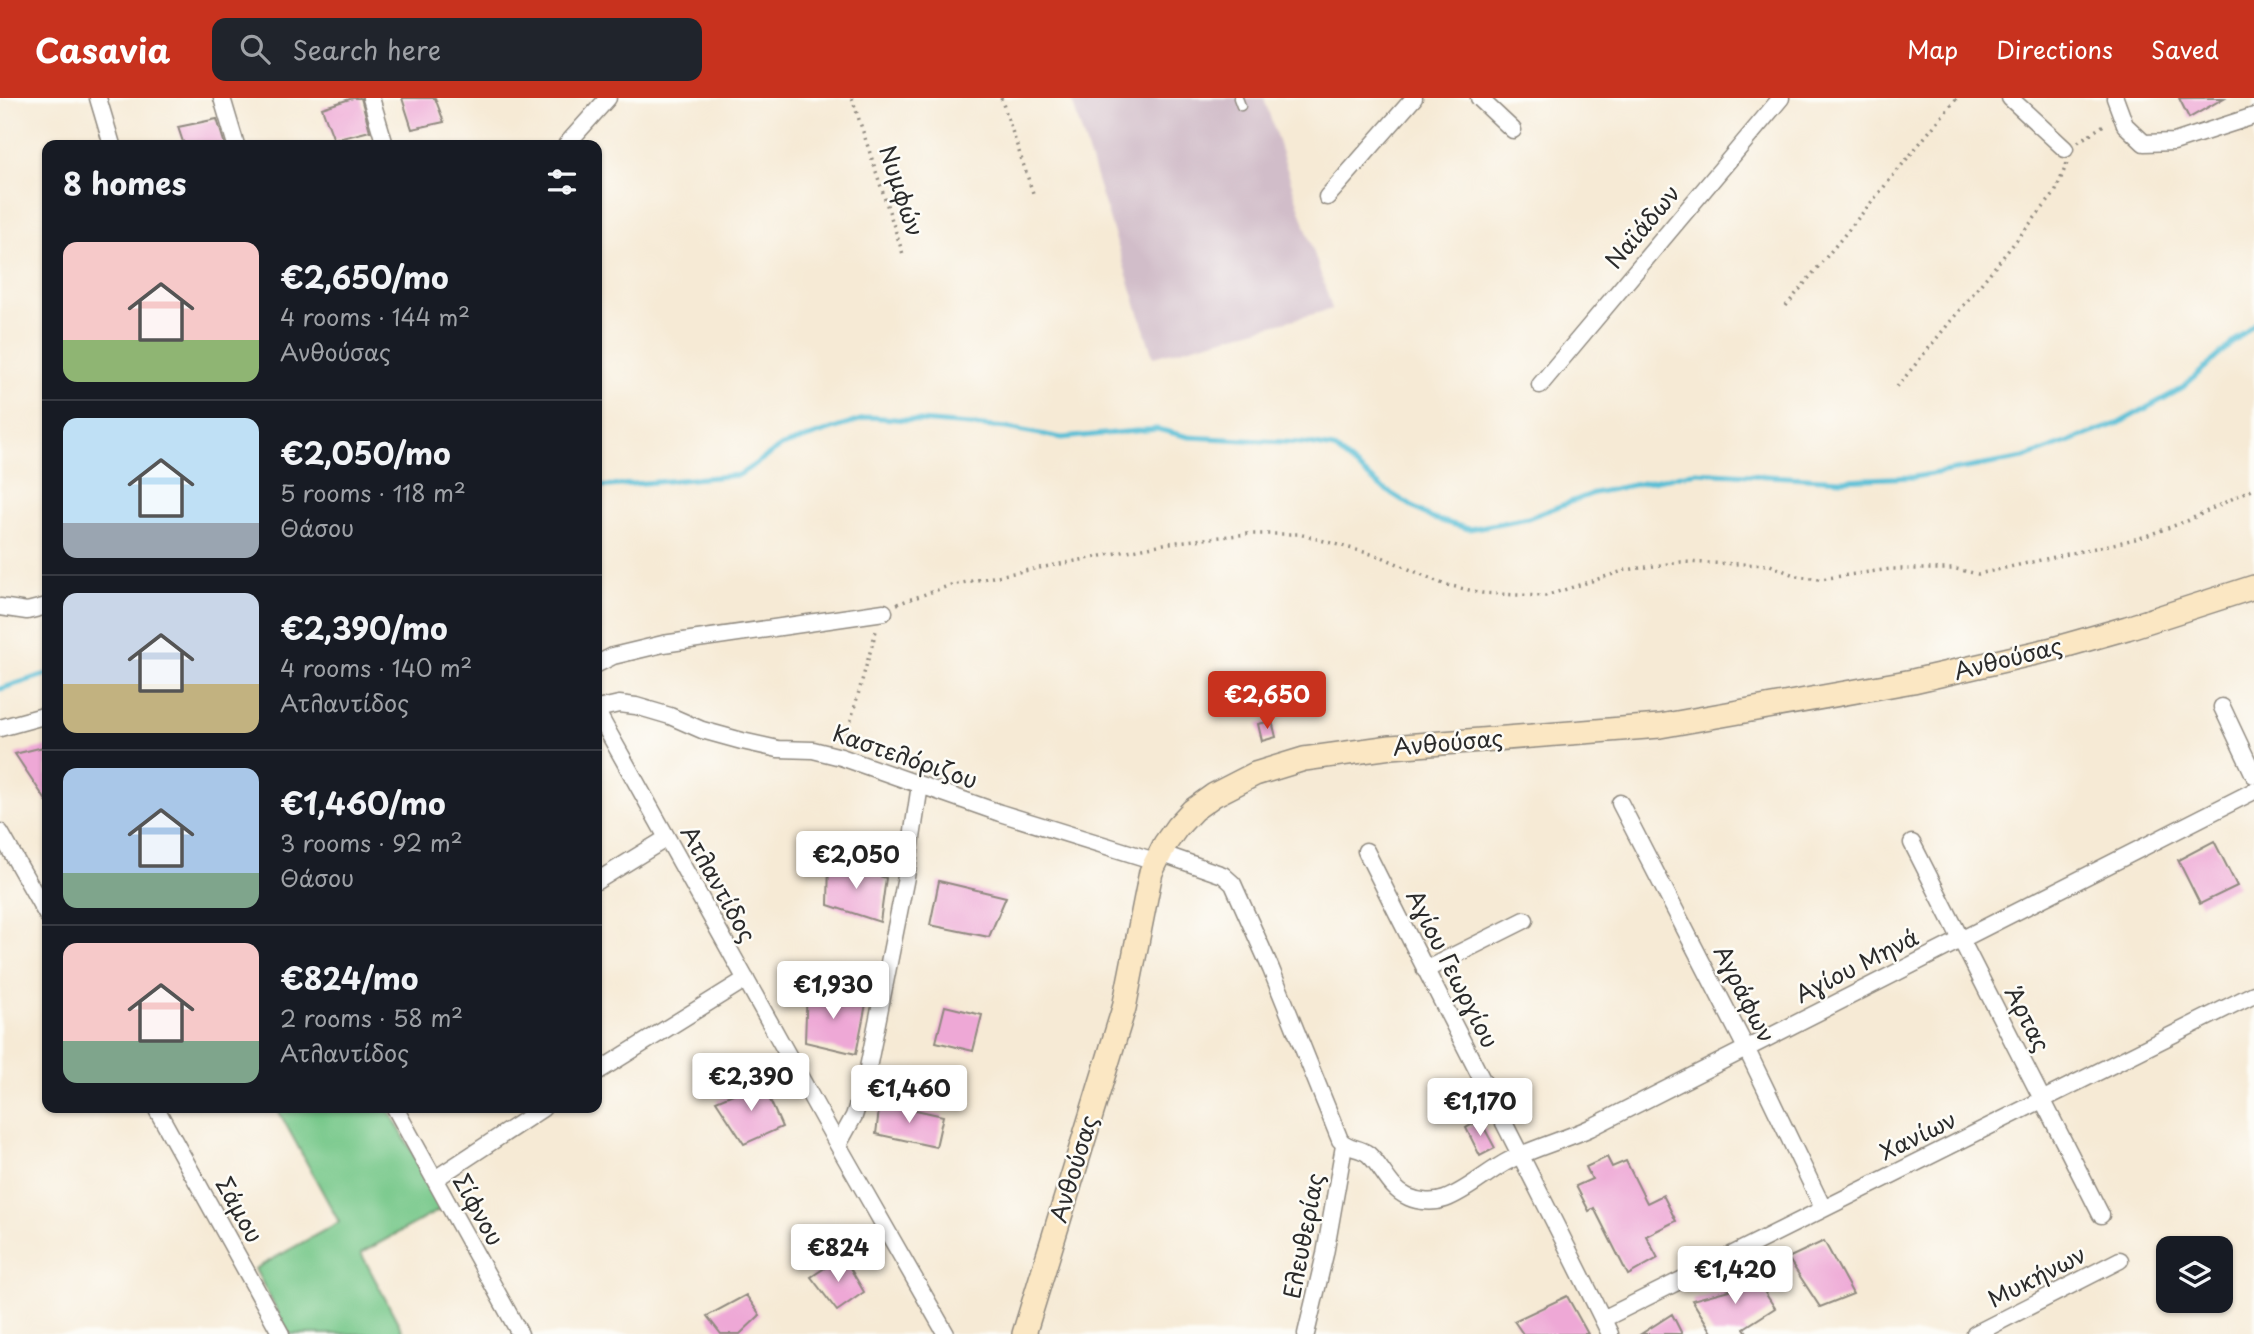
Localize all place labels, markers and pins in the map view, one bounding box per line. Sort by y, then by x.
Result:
pin: €2,650 [1210,672,1324,731]
pin: €2,050 [799,832,913,891]
pin: €1,930 [776,962,890,1021]
pin: €2,390 [694,1054,808,1113]
pin: €1,460 [852,1066,966,1125]
pin: €1,170 [1423,1079,1537,1138]
pin: €824 [797,1224,879,1284]
pin: €1,420 [1678,1246,1792,1306]

